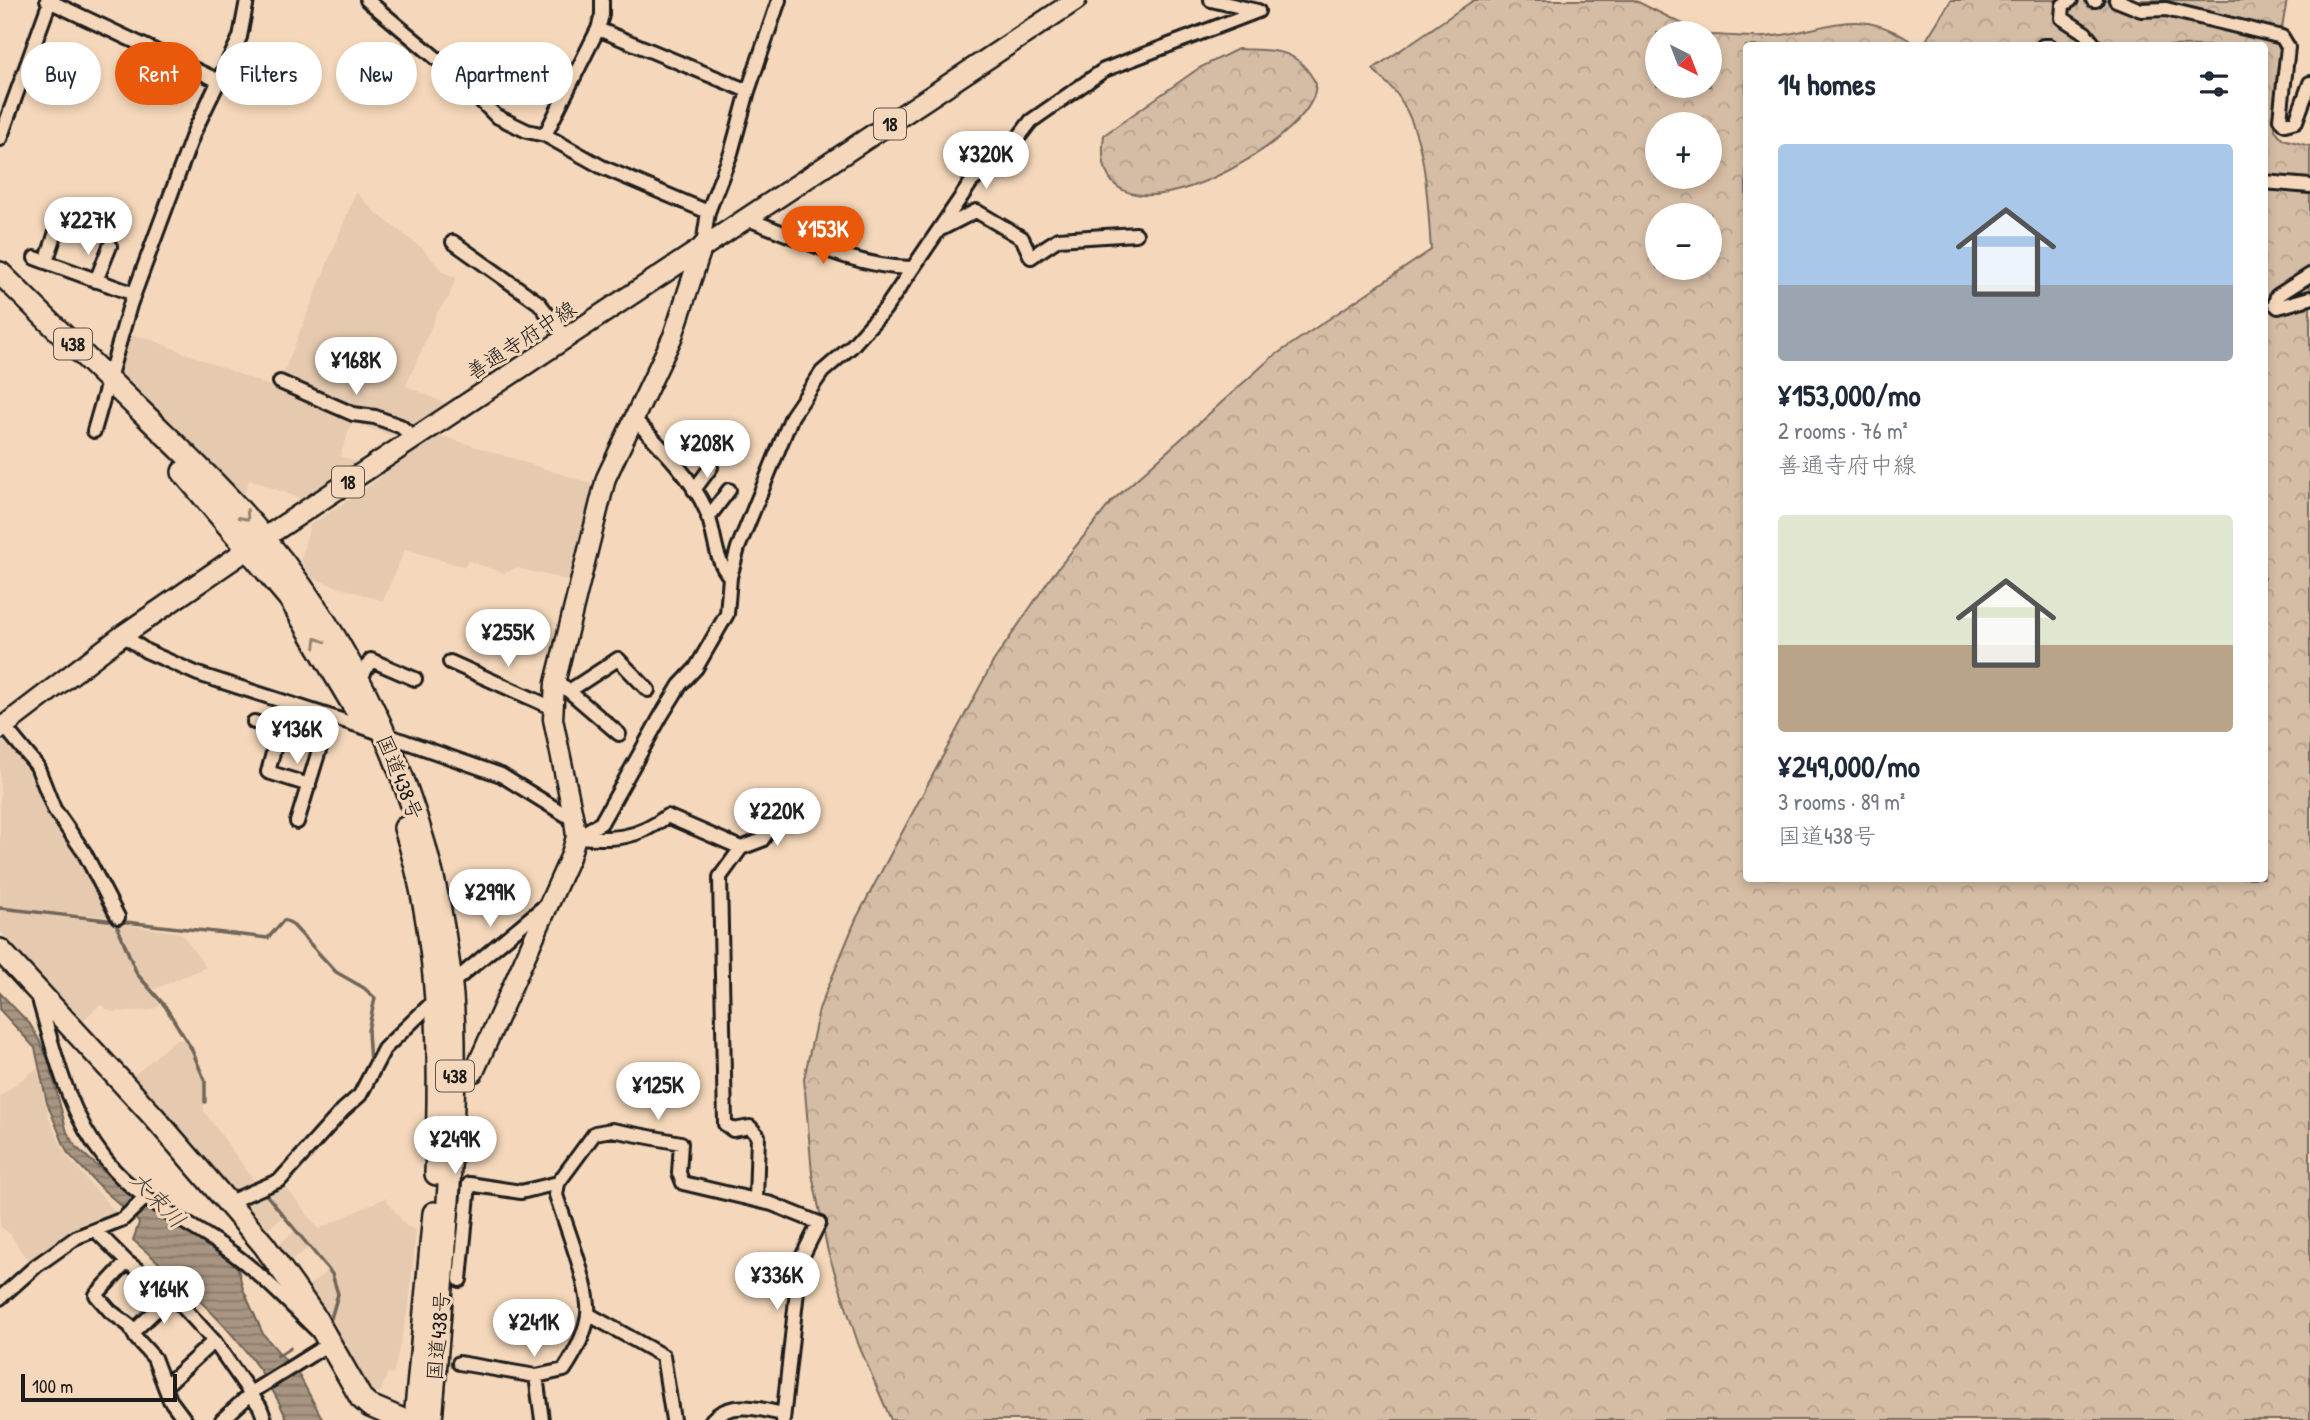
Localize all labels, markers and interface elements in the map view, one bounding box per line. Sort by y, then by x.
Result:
north arrow [1645,21,1722,98]
map controls [1645,21,1722,280]
chip: Buy [21,42,101,105]
chip: Rent [115,42,202,105]
chip: Filters [216,42,322,105]
chip: New [336,42,417,105]
chip: Apartment [431,42,573,105]
text: 14 homes [1778,64,1876,104]
icon: filters [2195,65,2233,103]
road number: 18 [874,108,906,140]
button: + [1645,112,1722,189]
pin: ¥320K [937,132,1035,191]
text: ¥320K [959,138,1013,169]
icon: home [1943,189,2069,315]
pin: ¥227K [39,198,137,257]
button: − [1645,203,1722,280]
text: ¥227K [60,204,116,235]
pin: ¥153K [774,206,872,266]
text: ¥153K [797,213,849,244]
street label: 善通寺府中線 [460,294,582,386]
road number: 438 [54,328,92,360]
pin: ¥168K [307,338,405,397]
text: ¥168K [331,344,381,375]
text: ¥153,000/mo [1778,375,1921,415]
text: 2 rooms · 76 m² [1778,415,1908,446]
pin: ¥208K [658,420,756,480]
text: ¥208K [680,427,734,458]
text: 善通寺府中線 [1778,449,1916,480]
road number: 18 [332,467,364,498]
one-way arrow [237,508,249,521]
icon: home [1943,560,2069,686]
pin: ¥255K [459,610,557,669]
text: ¥255K [482,616,534,647]
one-way arrow [313,637,326,650]
pin: ¥136K [248,706,346,766]
text: ¥136K [272,713,322,744]
street label: 国道438号 [370,730,430,824]
text: ¥249,000/mo [1778,746,1920,786]
text: 3 rooms · 89 m² [1778,786,1905,817]
pin: ¥220K [728,788,826,848]
text: ¥220K [750,795,804,826]
text: 国道438号 [1778,820,1876,851]
pin: ¥299K [441,870,539,929]
text: ¥299K [465,876,515,907]
road number: 438 [436,1060,474,1092]
pin: ¥125K [609,1062,707,1122]
text: ¥125K [632,1069,684,1100]
pin: ¥249K [406,1116,504,1176]
text: ¥249K [430,1123,480,1154]
water label: 大束川 [123,1163,193,1235]
pin: ¥336K [728,1252,826,1312]
text: ¥336K [751,1259,803,1290]
pin: ¥164K [115,1266,213,1326]
text: ¥164K [140,1273,188,1304]
street label: 国道438号 [420,1290,456,1382]
pin: ¥241K [485,1300,583,1359]
text: ¥241K [509,1306,559,1337]
scale bar [21,1371,177,1403]
text: 100 m [32,1373,73,1399]

